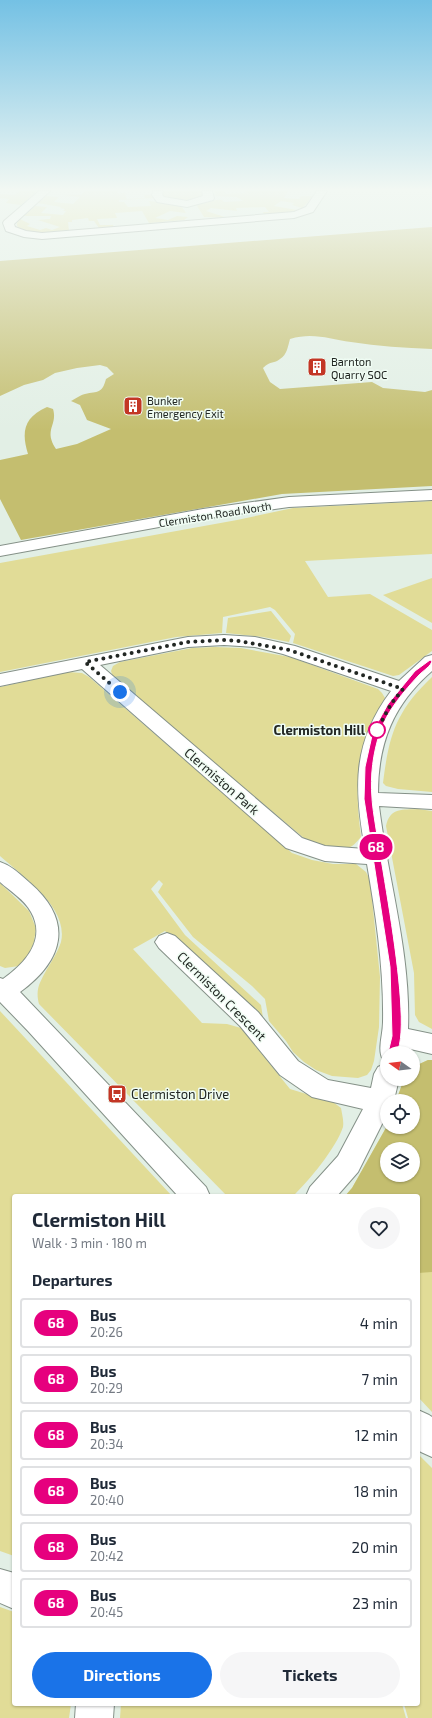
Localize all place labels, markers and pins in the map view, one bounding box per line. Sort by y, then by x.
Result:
place label: Barnton Quarry SOC [331,355,387,382]
building icon: Barnton Quarry SOC [306,356,328,378]
place label: Bunker Emergency Exit [147,394,224,420]
building icon: Bunker Emergency Exit [122,395,144,417]
marker: Clermiston Hill [368,721,386,739]
place label: Clermiston Hill [274,722,366,738]
bus stop icon: Clermiston Drive [106,1083,128,1105]
place label: Clermiston Drive [131,1086,229,1102]

